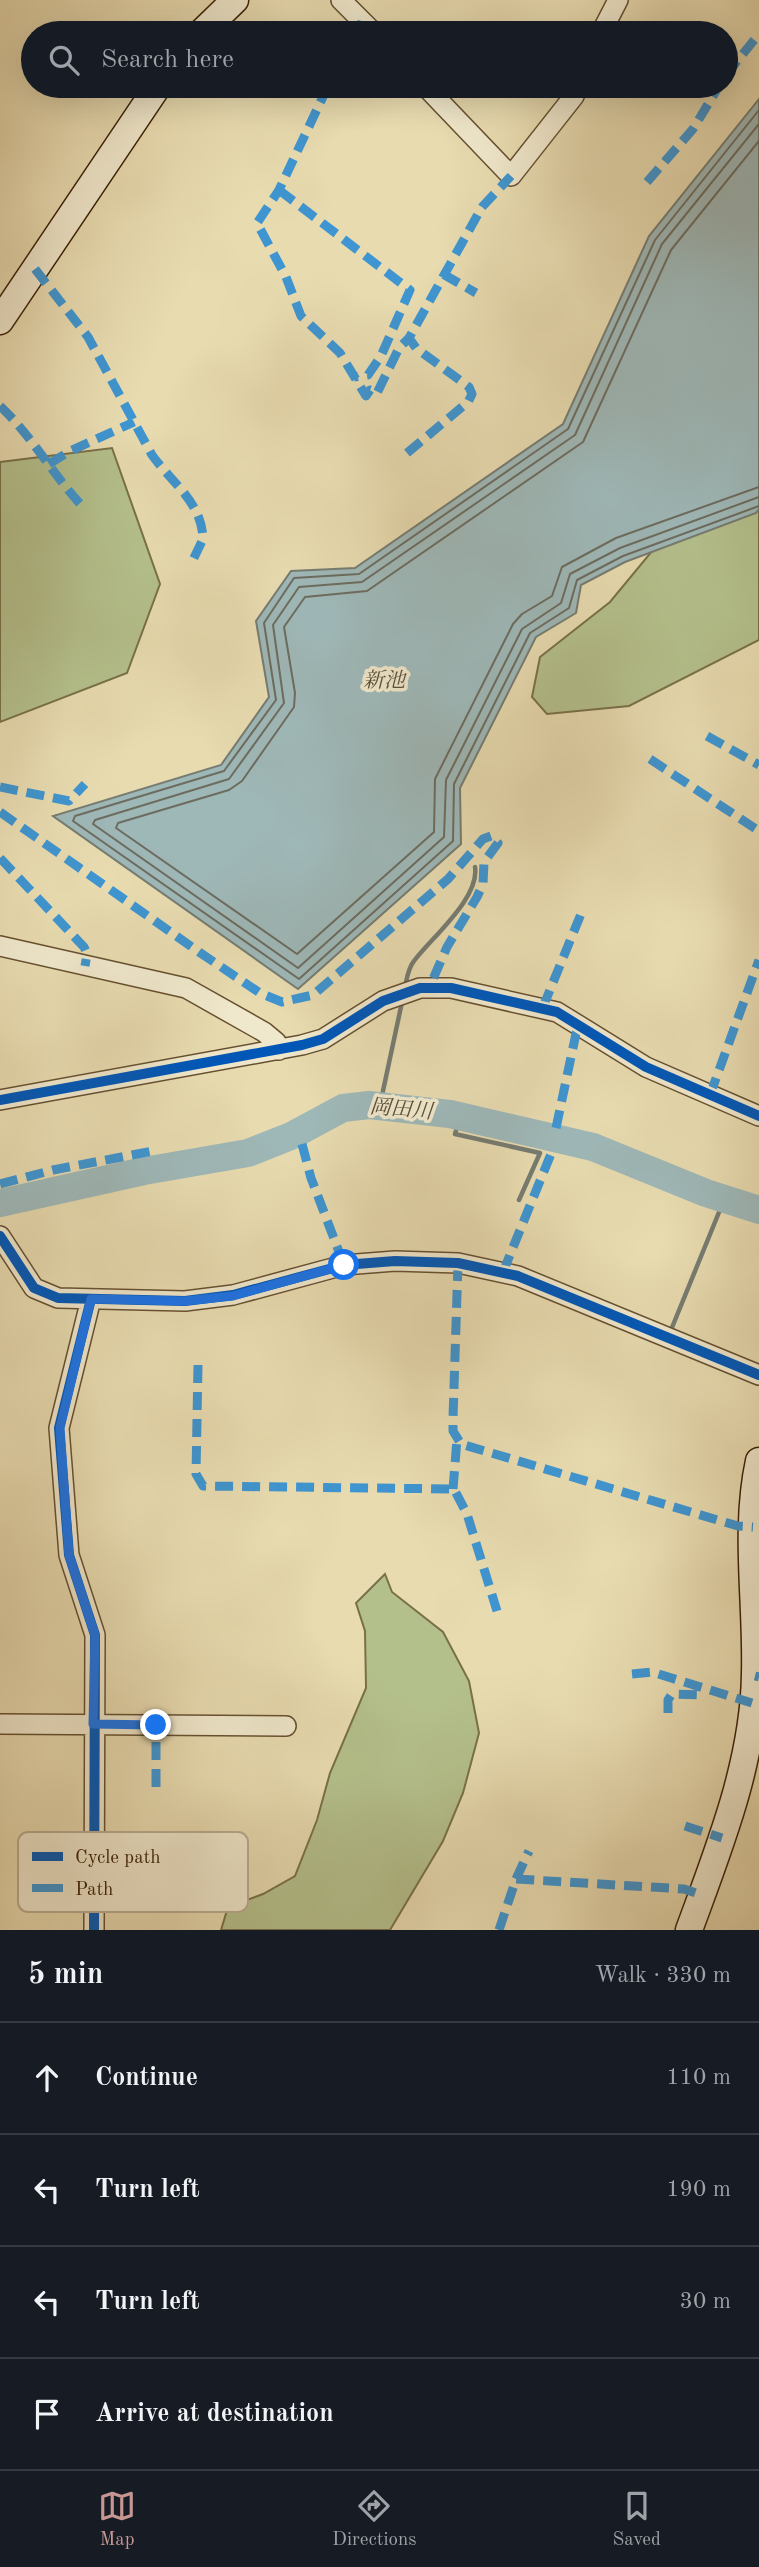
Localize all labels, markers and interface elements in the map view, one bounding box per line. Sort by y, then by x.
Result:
search box [21,21,738,98]
icon: search [45,41,83,79]
text: Search here [101,47,234,73]
water label: 新池 [363,669,407,692]
water label: 岡田川 [369,1095,435,1123]
route start [328,1249,359,1280]
route end [140,1709,171,1740]
legend [18,1832,248,1912]
text: Cycle path [75,1849,161,1868]
text: Path [75,1881,113,1900]
text: 5 min [28,1960,103,1990]
text: Walk · 330 m [595,1964,731,1987]
icon: ahead [28,2059,66,2097]
text: Continue [95,2065,198,2091]
text: 110 m [666,2066,731,2089]
icon: left [28,2171,66,2209]
text: Turn left [95,2177,200,2203]
text: 190 m [666,2178,731,2201]
icon: left [28,2283,66,2321]
text: Turn left [95,2289,200,2315]
text: 30 m [680,2290,731,2313]
icon: arrive [28,2395,66,2433]
text: Arrive at destination [95,2401,334,2427]
tab: Map [98,2487,136,2552]
tab: Directions [332,2487,417,2552]
tab: Saved [613,2487,661,2552]

